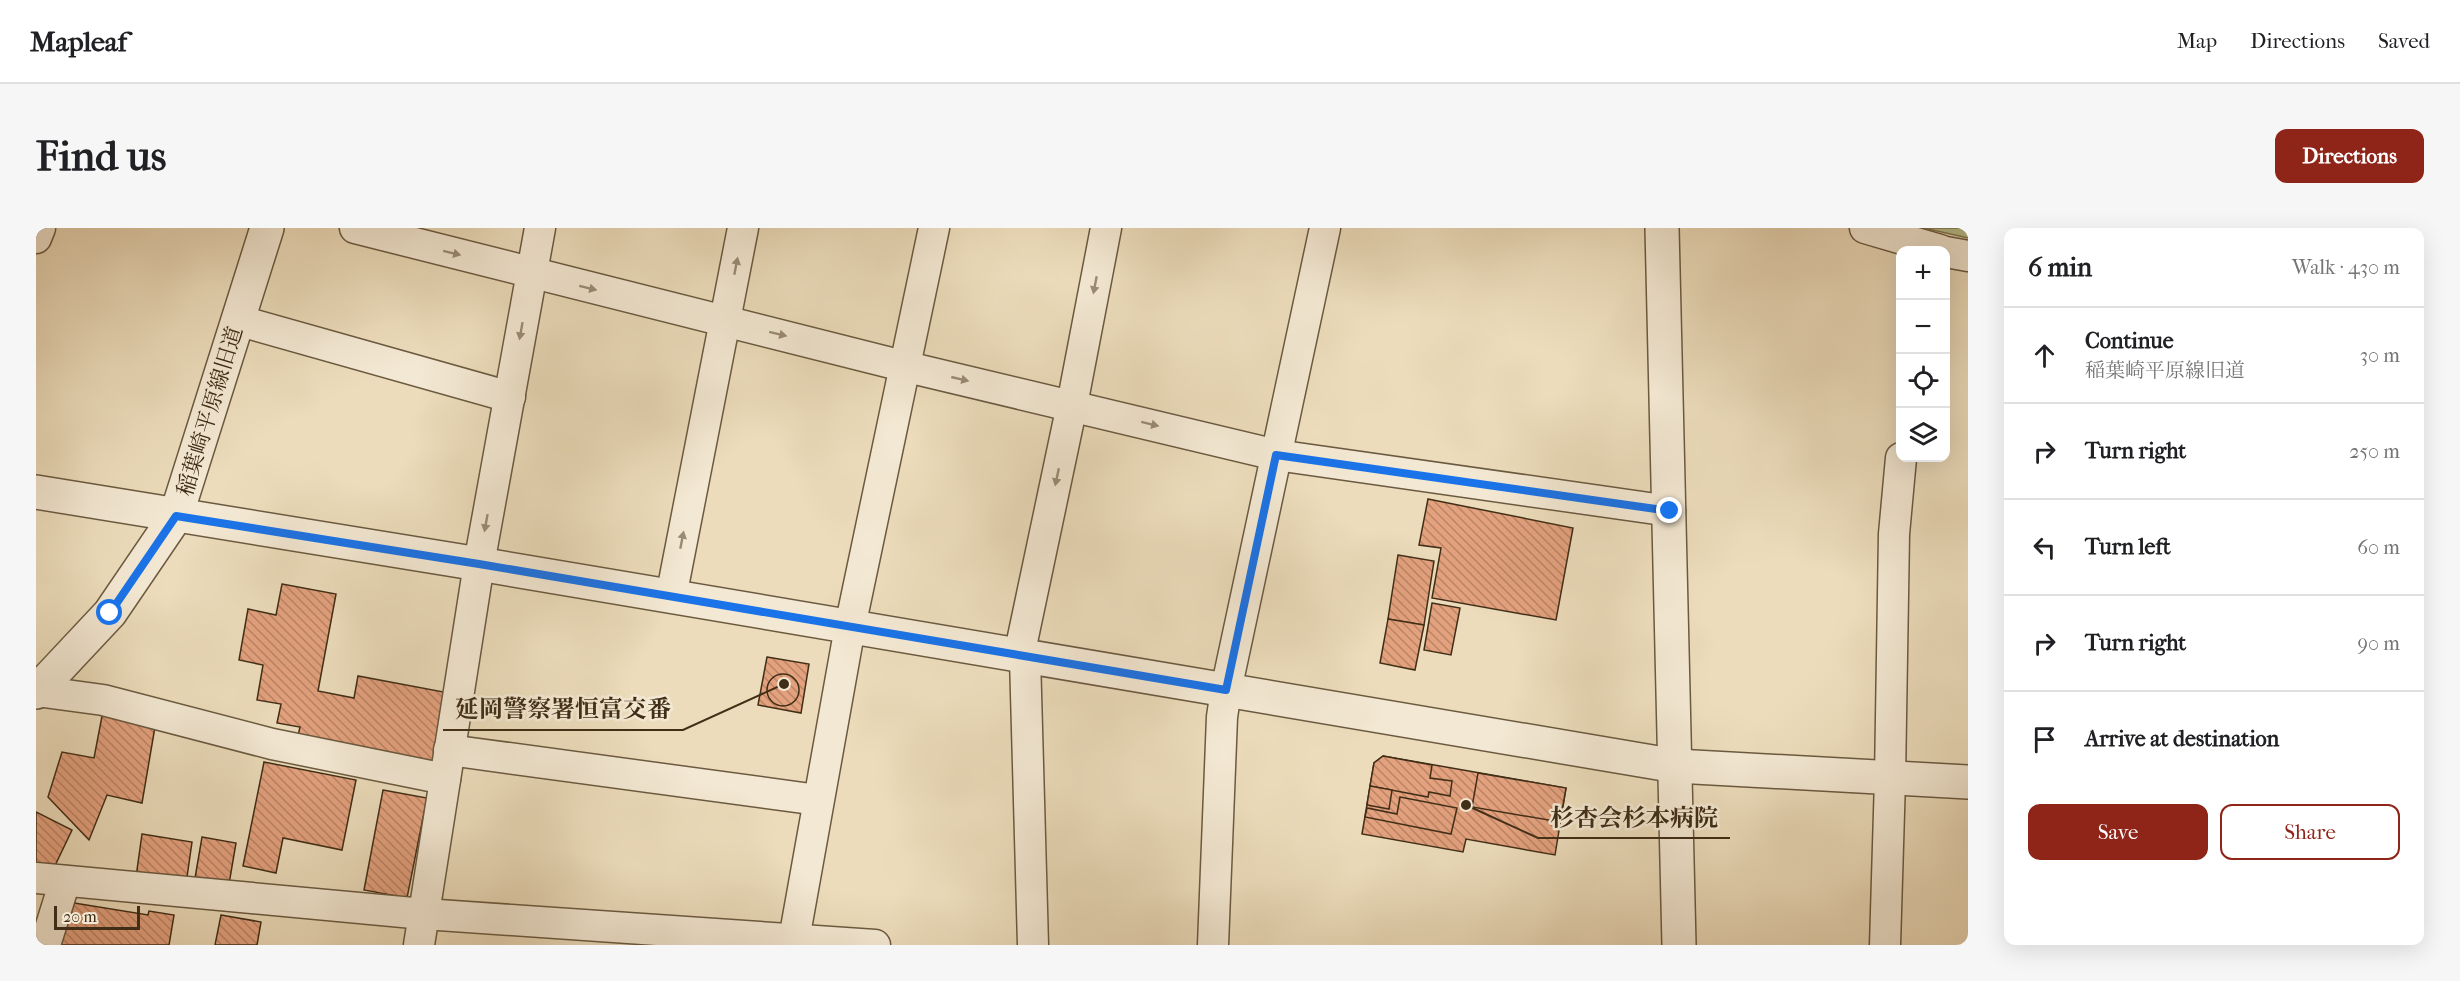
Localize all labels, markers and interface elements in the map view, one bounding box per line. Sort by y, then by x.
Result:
text: Mapleaf [30,25,127,58]
text: Map [2177,29,2217,53]
text: Directions [2250,29,2345,53]
text: Saved [2378,29,2430,53]
button: Directions [2275,129,2424,183]
text: Find us [36,132,166,181]
map controls [1896,246,1950,462]
button: + [1896,246,1950,300]
one-way arrow [443,249,461,259]
text: 6 min [2028,252,2092,283]
one-way arrow [732,256,741,275]
text: Walk · 430 m [2292,256,2400,279]
one-way arrow [1090,276,1099,295]
one-way arrow [579,283,597,293]
button: − [1896,300,1950,354]
one-way arrow [516,322,525,341]
street label: 稲葉崎平原線旧道 [172,323,248,499]
text: Continue [2085,328,2174,354]
one-way arrow [768,330,787,340]
icon: ahead [2028,339,2061,372]
text: 30 m [2360,344,2400,367]
button: locate [1896,354,1950,408]
text: 稲葉崎平原線旧道 [2085,359,2245,382]
one-way arrow [951,375,970,384]
button: layers [1896,408,1950,462]
one-way arrow [1141,420,1159,430]
icon: right [2028,435,2061,468]
text: Turn right [2085,438,2186,464]
text: 250 m [2349,440,2400,463]
one-way arrow [1051,467,1061,486]
route end [1656,497,1682,523]
one-way arrow [482,514,491,533]
one-way arrow [678,530,687,549]
icon: left [2028,531,2061,564]
text: Turn left [2085,534,2171,560]
text: 60 m [2357,536,2400,559]
route start [96,599,122,625]
icon: right [2028,627,2061,660]
text: Turn right [2085,630,2186,656]
text: 90 m [2358,632,2400,655]
callout: 延岡警察署恒富交番 [443,688,683,730]
text: 延岡警察署恒富交番 [455,695,671,723]
icon: arrive [2028,723,2061,756]
text: Arrive at destination [2085,726,2279,752]
callout: 杉杏会杉本病院 [1538,796,1730,838]
text: 杉杏会杉本病院 [1550,804,1718,832]
button: Save [2028,804,2208,860]
button: Share [2220,804,2400,860]
scale bar [54,903,140,930]
text: 20 m [63,907,97,926]

